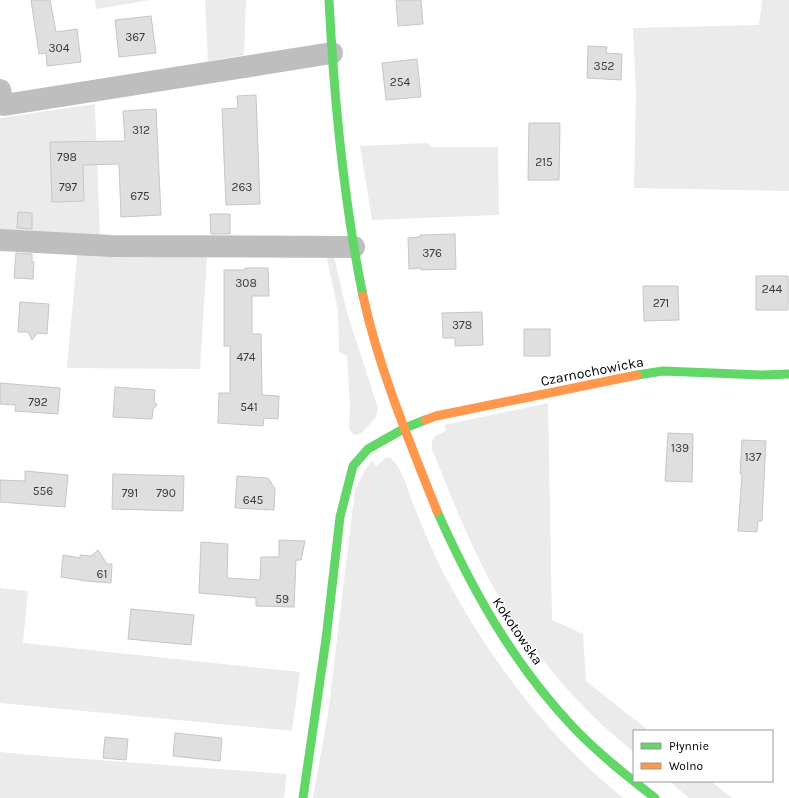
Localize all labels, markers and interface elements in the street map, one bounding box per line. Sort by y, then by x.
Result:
house number: 367 [125,30,145,44]
house number: 304 [49,41,70,55]
house number: 352 [594,59,614,73]
house number: 254 [390,75,411,89]
house number: 312 [132,123,150,137]
house number: 798 [57,150,77,164]
house number: 215 [535,155,553,169]
house number: 797 [59,180,77,194]
house number: 263 [232,180,252,194]
house number: 675 [130,189,150,203]
house number: 376 [422,246,442,260]
house number: 308 [235,276,257,290]
house number: 244 [762,282,782,296]
house number: 271 [653,296,669,310]
house number: 378 [452,318,472,332]
house number: 474 [236,350,256,364]
street label: Czarnochowicka [539,353,645,390]
house number: 792 [28,395,48,409]
house number: 541 [240,400,258,414]
house number: 139 [671,441,689,455]
house number: 137 [745,450,762,464]
house number: 556 [33,484,53,498]
house number: 791 [122,486,138,500]
house number: 790 [156,486,176,500]
house number: 645 [243,493,263,507]
house number: 61 [97,567,107,581]
house number: 59 [275,592,289,606]
street label: Kokotowska [489,594,546,668]
legend [633,730,773,782]
text: Płynnie [669,739,709,753]
text: Wolno [669,759,703,773]

